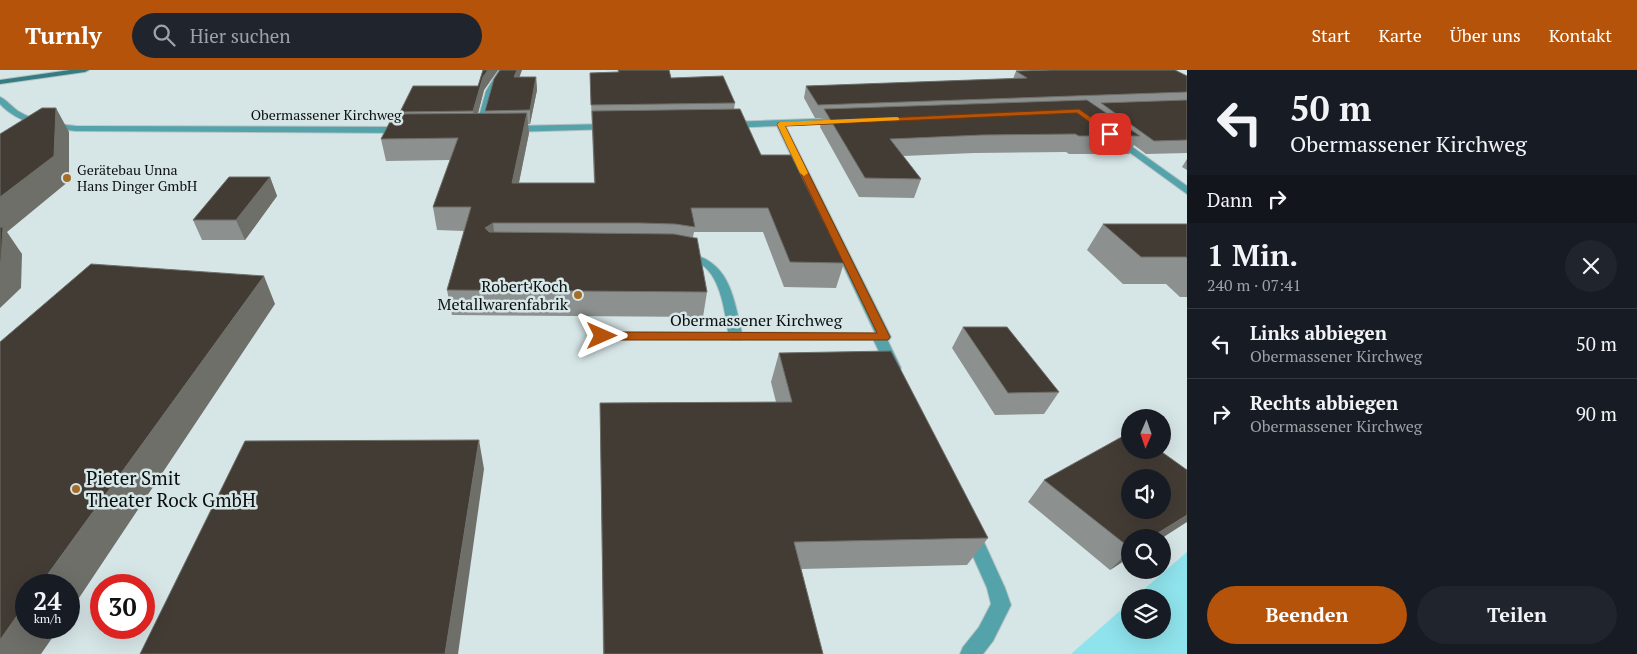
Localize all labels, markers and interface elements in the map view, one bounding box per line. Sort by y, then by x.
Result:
search box [132,13,482,58]
text: Turnly [25,19,102,51]
icon: search [150,21,178,49]
text: Hier suchen [190,23,291,48]
text: Start [1311,23,1350,47]
text: Karte [1378,23,1422,47]
text: Über uns [1450,23,1521,47]
text: Kontakt [1549,23,1612,47]
text: 50 m [1290,85,1371,131]
icon: left [1207,90,1272,155]
street label: Obermassener Kirchweg [251,105,402,124]
pin [1089,113,1131,155]
icon: arrive [1096,120,1124,148]
text: Obermassener Kirchweg [1290,129,1527,158]
place label: Gerätebau Unna Hans Dinger GmbH [77,160,197,195]
marker: Gerätebau Unna Hans Dinger GmbH [61,172,73,184]
icon: right [1263,185,1291,213]
text: Dann [1207,187,1253,212]
text: 1 Min. [1207,235,1298,275]
button: close [1565,240,1617,292]
text: 240 m · 07:41 [1207,274,1301,296]
place label: Robert Koch Metallwarenfabrik [438,275,569,315]
marker: Robert Koch Metallwarenfabrik [572,289,584,301]
position arrow [575,309,627,361]
street label: Obermassener Kirchweg [670,309,843,331]
text: Links abbiegen [1250,320,1387,345]
icon: left [1207,330,1235,358]
text: 50 m [1576,331,1617,356]
text: Obermassener Kirchweg [1250,345,1422,367]
text: Rechts abbiegen [1250,390,1398,415]
icon: right [1207,400,1235,428]
text: 90 m [1576,401,1617,426]
north arrow [1121,409,1171,459]
map controls [1121,409,1171,639]
text: Obermassener Kirchweg [1250,415,1422,437]
place label: Pieter Smit Theater Rock GmbH [86,465,256,512]
button: sound [1121,469,1171,519]
marker: Pieter Smit Theater Rock GmbH [70,483,82,495]
button: search [1121,529,1171,579]
speed limit sign: 30 [90,574,155,639]
text: 24 [33,584,62,617]
button: Beenden [1207,586,1407,644]
button: Teilen [1417,586,1617,644]
button: layers [1121,589,1171,639]
text: km/h [34,611,61,626]

